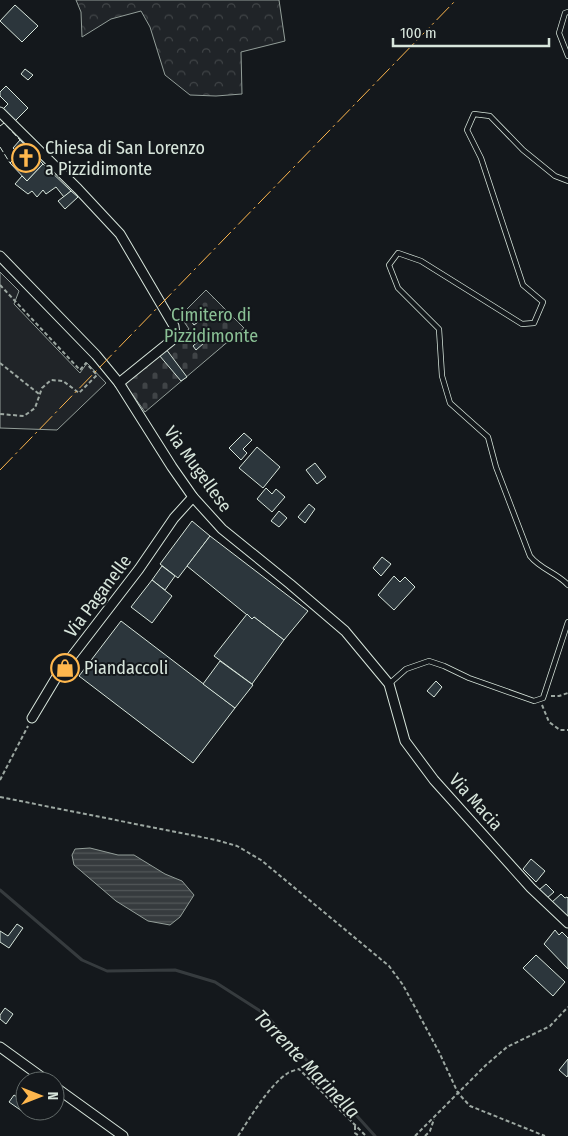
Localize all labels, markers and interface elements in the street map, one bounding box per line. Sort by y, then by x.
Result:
scale bar [393,15,549,47]
text: 100 m [400,24,437,42]
place label: Chiesa di San Lorenzo a Pizzidimonte [45,137,205,180]
church icon: Chiesa di San Lorenzo a Pizzidimonte [11,143,41,173]
park label: Cimitero di Pizzidimonte [164,304,258,347]
street label: Via Mugellese [159,422,237,516]
street label: Via Paganelle [60,550,136,642]
shop icon: Piandaccoli [50,653,80,683]
place label: Piandaccoli [84,657,168,679]
street label: Via Macia [445,769,508,835]
water label: Torrente Marinella [249,1005,365,1123]
north arrow [15,1071,65,1121]
text: N [44,1092,61,1100]

